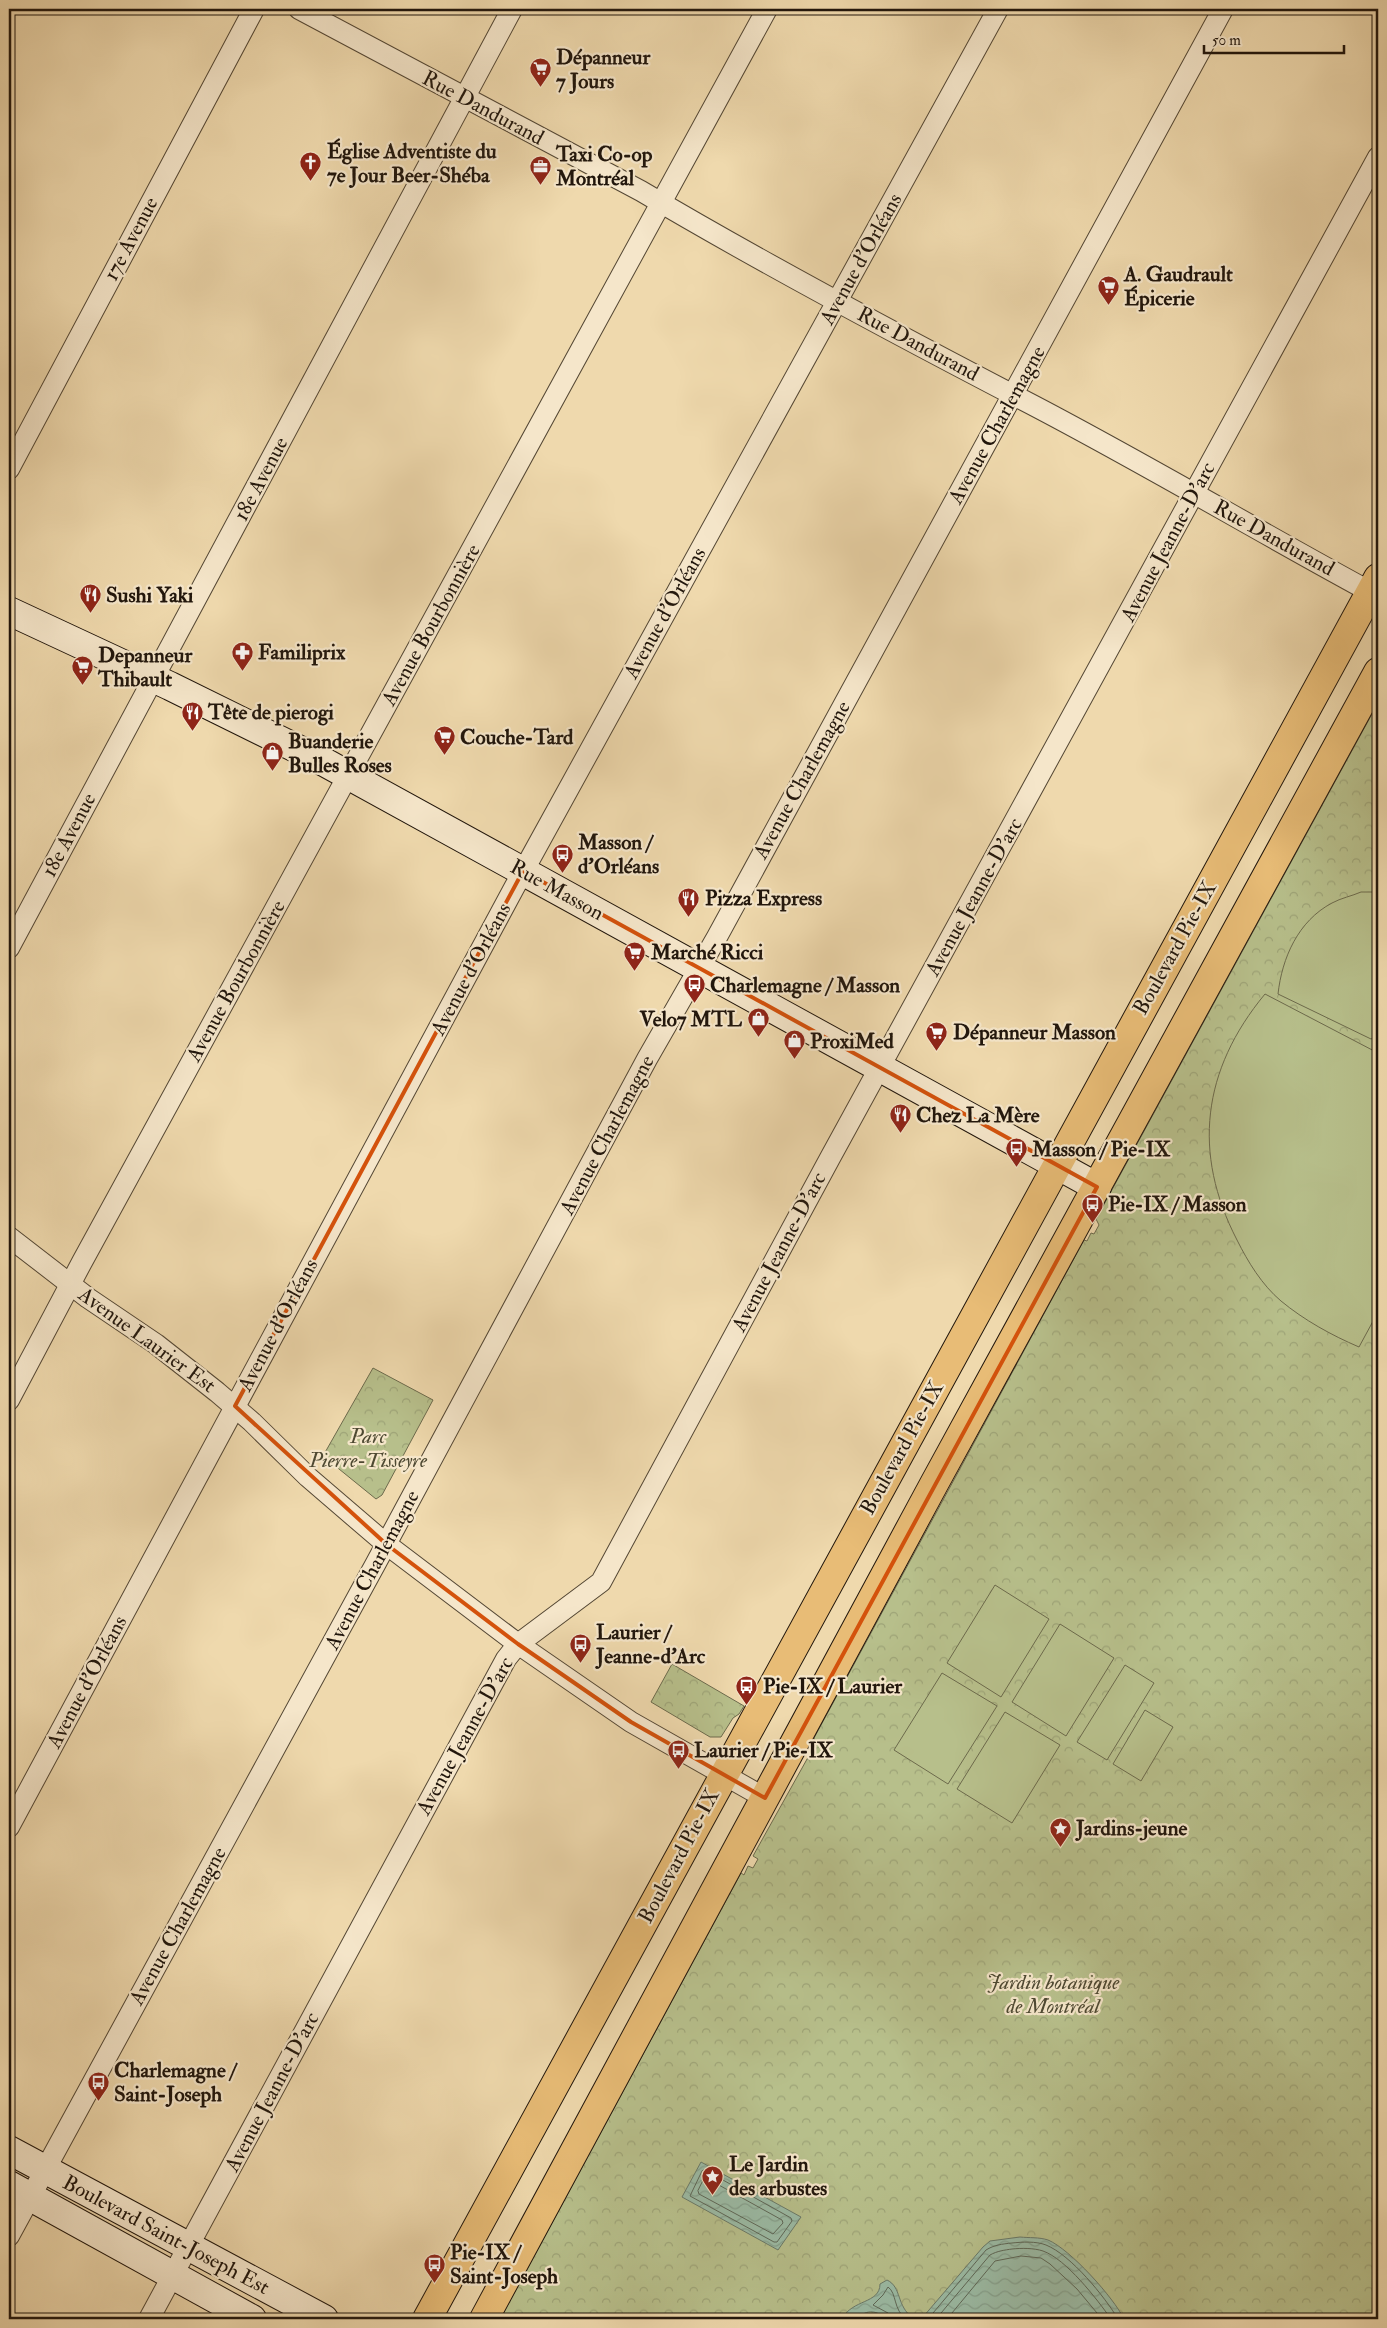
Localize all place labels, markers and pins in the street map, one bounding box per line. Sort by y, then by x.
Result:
place label: Dépanneur 7 Jours [556,44,651,95]
supermarket icon: Dépanneur 7 Jours [528,57,552,88]
place label: Église Adventiste du 7e Jour Beer-Shéba [327,138,497,189]
place label: Taxi Co-op Montréal [555,141,653,192]
church icon: Église Adventiste du 7e Jour Beer-Shéba [299,151,323,182]
office icon: Taxi Co-op Montréal [528,154,552,185]
place label: A. Gaudrault Épicerie [1123,261,1233,312]
supermarket icon: A. Gaudrault Épicerie [1096,274,1120,305]
place label: Sushi Yaki [106,582,194,609]
restaurant icon: Sushi Yaki [78,583,102,614]
place label: Familiprix [258,639,346,666]
pharmacy icon: Familiprix [230,640,254,671]
place label: Depanneur Thibault [97,642,193,693]
supermarket icon: Depanneur Thibault [70,655,94,686]
place label: Tête de pierogi [207,699,334,726]
restaurant icon: Tête de pierogi [180,700,204,731]
place label: Couche-Tard [460,724,574,751]
supermarket icon: Couche-Tard [432,725,456,756]
place label: Buanderie Bulles Roses [288,728,392,779]
shop icon: Buanderie Bulles Roses [260,741,284,772]
place label: Masson / d'Orléans [577,829,659,880]
bus stop icon: Masson / d'Orléans [550,842,574,873]
place label: Pizza Express [705,885,822,912]
restaurant icon: Pizza Express [677,886,701,917]
place label: Marché Ricci [650,939,764,966]
supermarket icon: Marché Ricci [623,940,647,971]
place label: Charlemagne / Masson [710,972,900,999]
bus stop icon: Charlemagne / Masson [682,973,706,1004]
place label: Velo7 MTL [639,1006,743,1033]
shop icon: Velo7 MTL [746,1007,770,1038]
place label: Dépanneur Masson [953,1019,1116,1046]
supermarket icon: Dépanneur Masson [925,1020,949,1051]
place label: ProxiMed [810,1028,894,1055]
shop icon: ProxiMed [782,1029,806,1060]
place label: Chez La Mère [916,1102,1040,1129]
restaurant icon: Chez La Mère [888,1103,912,1134]
place label: Masson / Pie-IX [1031,1136,1171,1163]
bus stop icon: Masson / Pie-IX [1004,1137,1028,1168]
place label: Pie-IX / Masson [1108,1191,1247,1218]
bus stop icon: Pie-IX / Masson [1080,1192,1104,1223]
place label: Laurier / Jeanne-d'Arc [595,1619,706,1670]
bus stop icon: Laurier / Jeanne-d'Arc [568,1632,592,1663]
place label: Pie-IX / Laurier [763,1673,903,1700]
bus stop icon: Pie-IX / Laurier [735,1674,759,1705]
place label: Laurier / Pie-IX [694,1737,834,1764]
bus stop icon: Laurier / Pie-IX [666,1738,690,1769]
place label: Jardins-jeune [1075,1815,1188,1842]
place icon: Jardins-jeune [1048,1816,1072,1847]
place label: Charlemagne / Saint-Joseph [114,2057,238,2108]
bus stop icon: Charlemagne / Saint-Joseph [86,2070,110,2101]
place label: Le Jardin des arbustes [729,2151,827,2202]
place icon: Le Jardin des arbustes [701,2164,725,2195]
place label: Pie-IX / Saint-Joseph [450,2239,558,2290]
bus stop icon: Pie-IX / Saint-Joseph [422,2252,446,2283]

